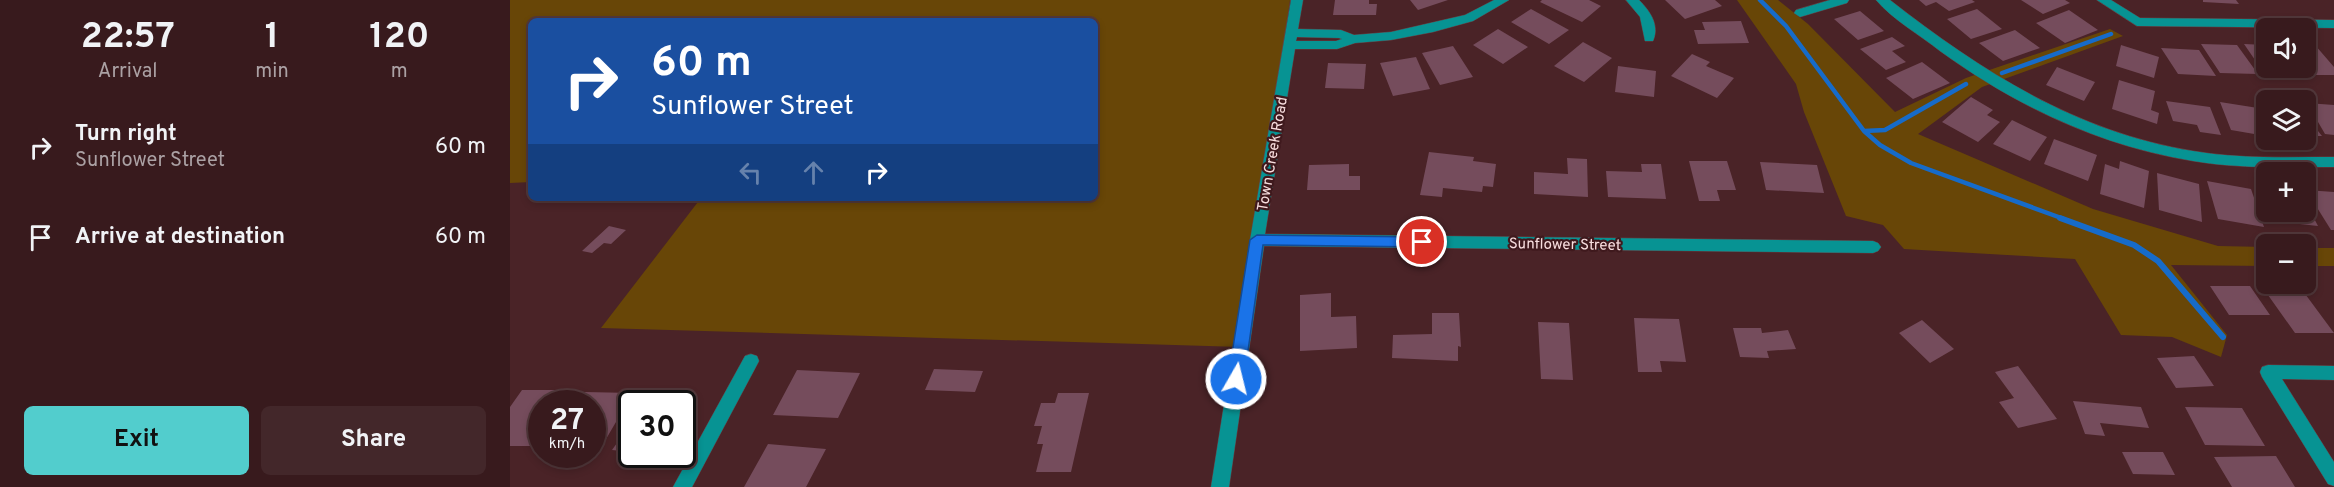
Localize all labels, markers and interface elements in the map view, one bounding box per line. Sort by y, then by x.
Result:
text: 22:57 [81,15,175,61]
text: 1 [265,15,279,61]
text: 120 [369,15,429,61]
map controls [2256,18,2316,294]
button: sound [2256,18,2316,78]
text: 60 m [651,38,752,91]
icon: right [552,42,630,120]
text: Arrival [98,59,157,85]
text: min [255,59,289,85]
text: m [391,59,408,85]
text: Sunflower Street [651,90,854,124]
button: layers [2256,90,2316,150]
street label: Town Creek Road [1254,95,1293,213]
text: Turn right [75,121,177,148]
icon: right [24,131,57,164]
text: 60 m [435,134,486,161]
text: Sunflower Street [75,148,225,174]
icon: left [734,156,767,189]
icon: ahead [797,156,830,189]
icon: right [860,156,893,189]
button: + [2256,162,2316,222]
pin [1396,216,1447,267]
icon: arrive [24,221,57,254]
text: Arrive at destination [75,224,285,251]
text: 60 m [435,224,486,251]
icon: arrive [1405,225,1438,258]
button: − [2256,234,2316,294]
street label: Sunflower Street [1509,235,1621,256]
position arrow [1204,347,1268,411]
speed limit sign: 30 [618,390,696,468]
text: 27 [550,403,584,440]
button: Exit [24,406,249,475]
button: Share [261,406,486,475]
text: km/h [549,435,585,454]

